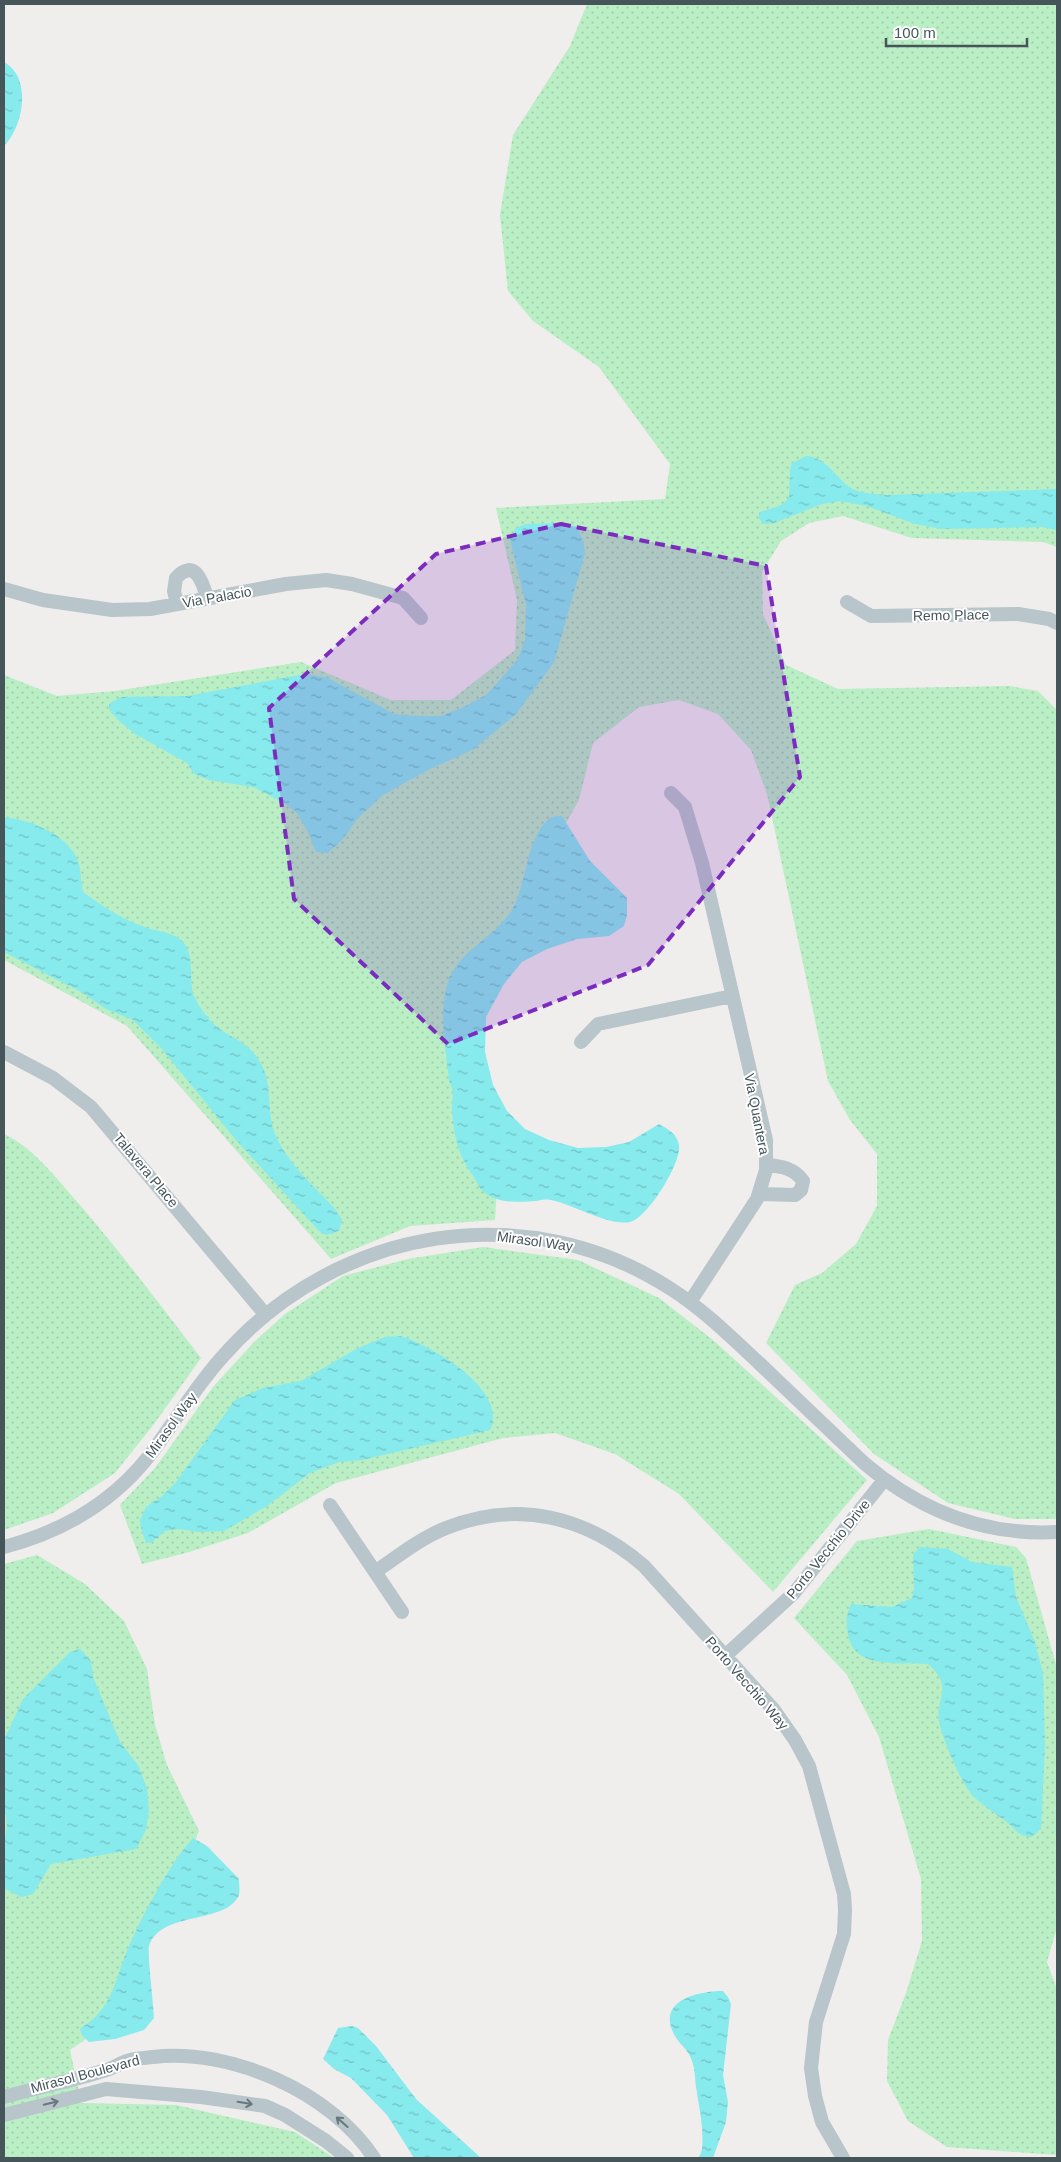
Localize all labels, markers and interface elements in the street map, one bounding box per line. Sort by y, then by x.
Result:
scale bar [886,15,1027,47]
text: 100 m [894,24,936,41]
street label: Via Palacio [181,583,253,611]
street label: Remo Place [913,606,989,624]
street label: Via Quantera [741,1072,773,1156]
street label: Talavera Place [110,1130,182,1210]
street label: Mirasol Way [496,1228,574,1254]
street label: Mirasol Way [142,1389,200,1461]
street label: Porto Vecchio Drive [783,1496,873,1602]
street label: Porto Vecchio Way [702,1633,792,1733]
street label: Mirasol Boulevard [29,2052,141,2096]
one-way arrow [43,2098,59,2107]
one-way arrow [236,2098,252,2108]
one-way arrow [335,2117,348,2128]

